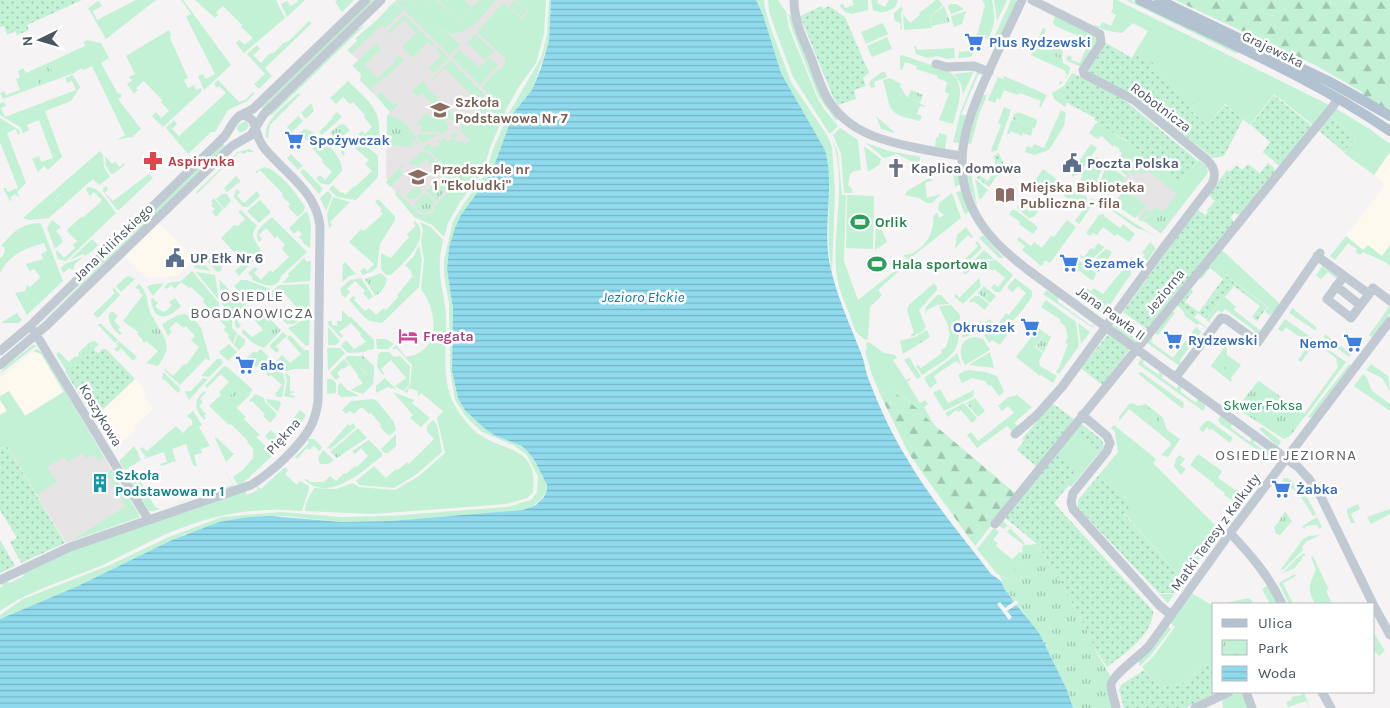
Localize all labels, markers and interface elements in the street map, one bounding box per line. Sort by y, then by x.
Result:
north arrow [15,15,65,65]
street label: Grajewska [1239,27,1306,72]
supermarket icon: Plus Rydzewski [963,31,985,53]
place label: Plus Rydzewski [989,34,1091,51]
text: N [19,35,36,47]
street label: Robotnicza [1127,79,1194,136]
place label: Szkoła Podstawowa Nr 7 [455,94,568,127]
school or university icon: Szkoła Podstawowa Nr 7 [429,99,451,121]
supermarket icon: Spożywczak [283,129,305,151]
place label: Spożywczak [309,132,391,149]
pharmacy icon: Aspirynka [142,150,164,172]
public building icon: Poczta Polska [1061,152,1083,174]
place label: Aspirynka [168,153,235,170]
place label: Poczta Polska [1087,155,1179,172]
church icon: Kaplica domowa [885,157,907,179]
place label: Kaplica domowa [911,160,1021,177]
place label: Przedszkole nr 1 "Ekoludki" [433,161,530,194]
school or university icon: Przedszkole nr 1 "Ekoludki" [407,166,429,188]
place label: Miejska Biblioteka Publiczna - fila [1020,179,1145,212]
library icon: Miejska Biblioteka Publiczna - fila [994,184,1016,206]
street label: Jana Kilińskiego [70,200,157,285]
sports icon: Orlik [849,211,871,233]
place label: Orlik [875,214,908,231]
public building icon: UP Ełk Nr 6 [164,247,186,269]
place label: UP Ełk Nr 6 [190,250,263,267]
supermarket icon: Sezamek [1058,252,1080,274]
sports icon: Hala sportowa [866,253,888,275]
place label: Sezamek [1084,255,1145,272]
place label: Hala sportowa [892,256,988,273]
street label: Jeziorna [1142,266,1189,317]
street label: Jana Pawła II [1073,283,1149,344]
district label: OSIEDLE BOGDANOWICZA [190,287,314,322]
water label: Jezioro Ełckie [602,288,684,306]
supermarket icon: Okruszek [1019,316,1041,338]
place label: Okruszek [953,319,1016,336]
hotel icon: Fregata [397,325,419,347]
place label: Fregata [423,328,474,345]
supermarket icon: Rydzewski [1162,329,1184,351]
place label: Rydzewski [1188,332,1258,349]
supermarket icon: Nemo [1342,332,1364,354]
place label: Nemo [1299,335,1338,352]
supermarket icon: abc [234,354,256,376]
place label: abc [260,357,284,374]
street label: Koszykowa [75,381,126,450]
park label: Skwer Foksa [1223,397,1303,414]
street label: Piękna [263,415,304,458]
district label: OSIEDLE JEZIORNA [1215,446,1357,464]
place label: Szkoła Podstawowa nr 1 [115,467,224,500]
street label: Matki Teresy z Kalkuty [1167,470,1264,594]
building icon: Szkoła Podstawowa nr 1 [89,472,111,494]
supermarket icon: Żabka [1270,478,1292,500]
place label: Żabka [1296,481,1338,498]
legend [1212,603,1375,693]
text: Ulica [1258,614,1292,632]
text: Park [1258,639,1288,657]
text: Woda [1258,664,1296,682]

